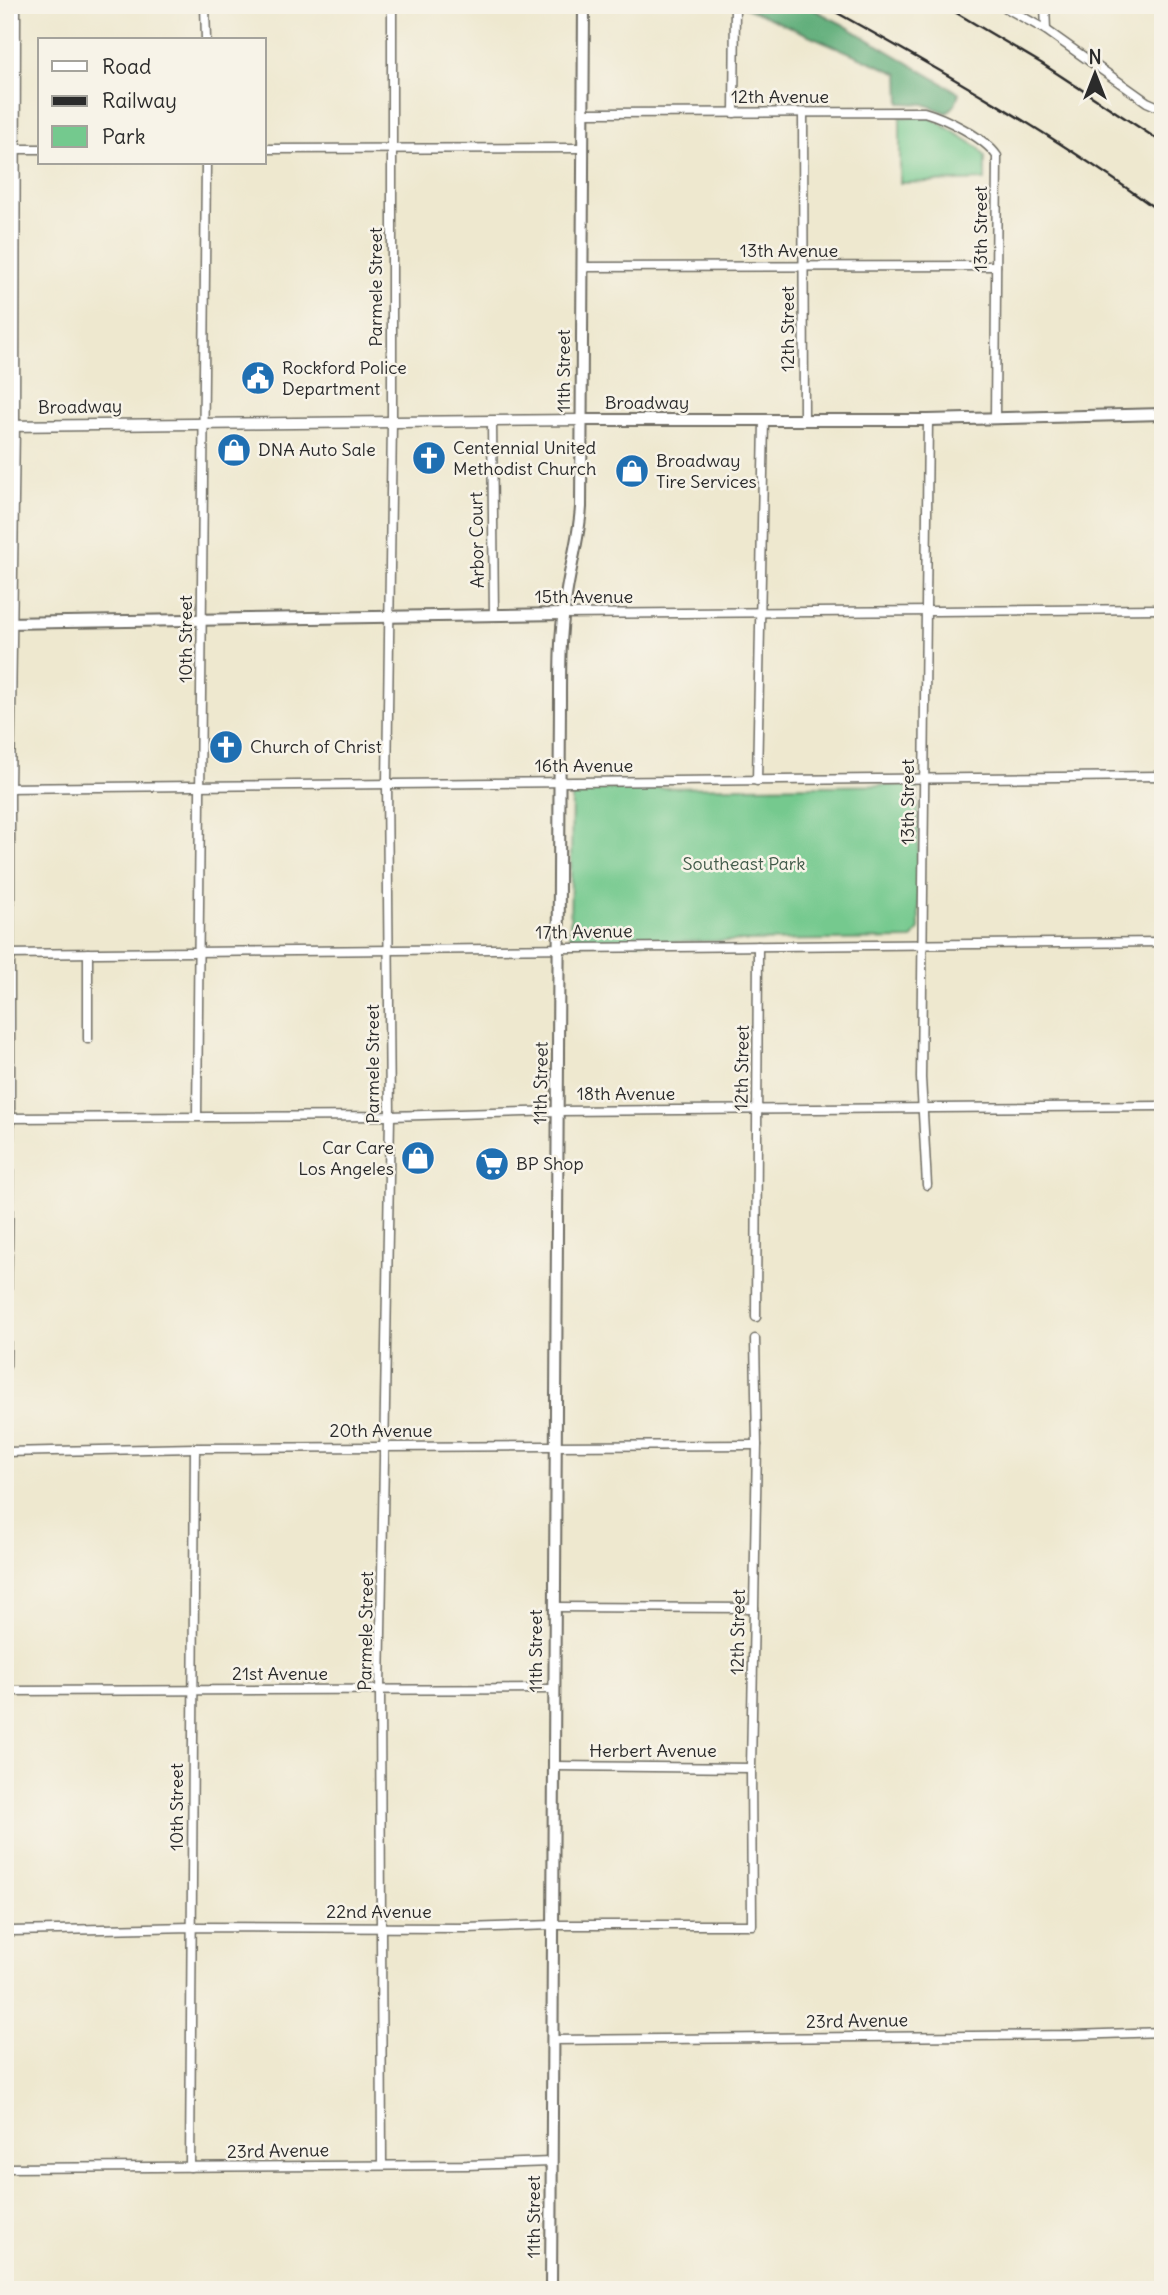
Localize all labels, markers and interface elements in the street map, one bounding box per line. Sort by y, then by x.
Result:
legend [38,38,266,164]
north arrow [1060,38,1130,108]
text: N [1088,45,1102,69]
text: Road [102,53,151,80]
street label: 12th Avenue [731,85,829,108]
text: Railway [102,87,177,114]
text: Park [102,123,145,150]
street label: 13th Street [969,186,992,272]
street label: Parmele Street [364,227,387,347]
street label: 13th Avenue [740,239,838,262]
street label: 12th Street [776,286,799,372]
street label: 11th Street [552,329,575,413]
place label: Rockford Police Department [282,356,407,400]
public building icon: Rockford Police Department [239,359,277,397]
street label: Broadway [605,391,689,414]
street label: Broadway [38,394,122,419]
shop icon: DNA Auto Sale [215,431,253,469]
place label: Centennial United Methodist Church [453,436,597,480]
place label: DNA Auto Sale [258,438,376,461]
church icon: Centennial United Methodist Church [410,439,448,477]
place label: Broadway Tire Services [656,449,757,493]
shop icon: Broadway Tire Services [613,452,651,490]
street label: Arbor Court [464,492,489,588]
street label: 15th Avenue [535,585,633,608]
street label: 10th Street [174,595,197,683]
church icon: Church of Christ [207,728,245,766]
place label: Church of Christ [250,735,382,758]
street label: 16th Avenue [535,754,633,777]
street label: 13th Street [896,759,919,845]
park label: Southeast Park [683,852,805,875]
street label: 17th Avenue [535,919,633,944]
street label: Parmele Street [361,1004,384,1124]
street label: 12th Street [729,1025,754,1111]
street label: 11th Street [528,1041,553,1125]
street label: 18th Avenue [577,1082,675,1105]
place label: Car Care Los Angeles [298,1136,394,1180]
shop icon: Car Care Los Angeles [399,1139,437,1177]
supermarket icon: BP Shop [473,1145,511,1183]
place label: BP Shop [516,1152,584,1175]
street label: 20th Avenue [330,1419,432,1442]
street label: Parmele Street [353,1571,378,1691]
street label: 12th Street [725,1589,750,1675]
street label: 11th Street [524,1609,547,1693]
street label: 21st Avenue [232,1662,328,1685]
street label: Herbert Avenue [589,1739,717,1762]
street label: 10th Street [165,1763,188,1851]
street label: 22nd Avenue [326,1900,432,1923]
street label: 23rd Avenue [806,2008,908,2033]
street label: 23rd Avenue [227,2138,329,2163]
street label: 11th Street [522,2175,545,2259]

